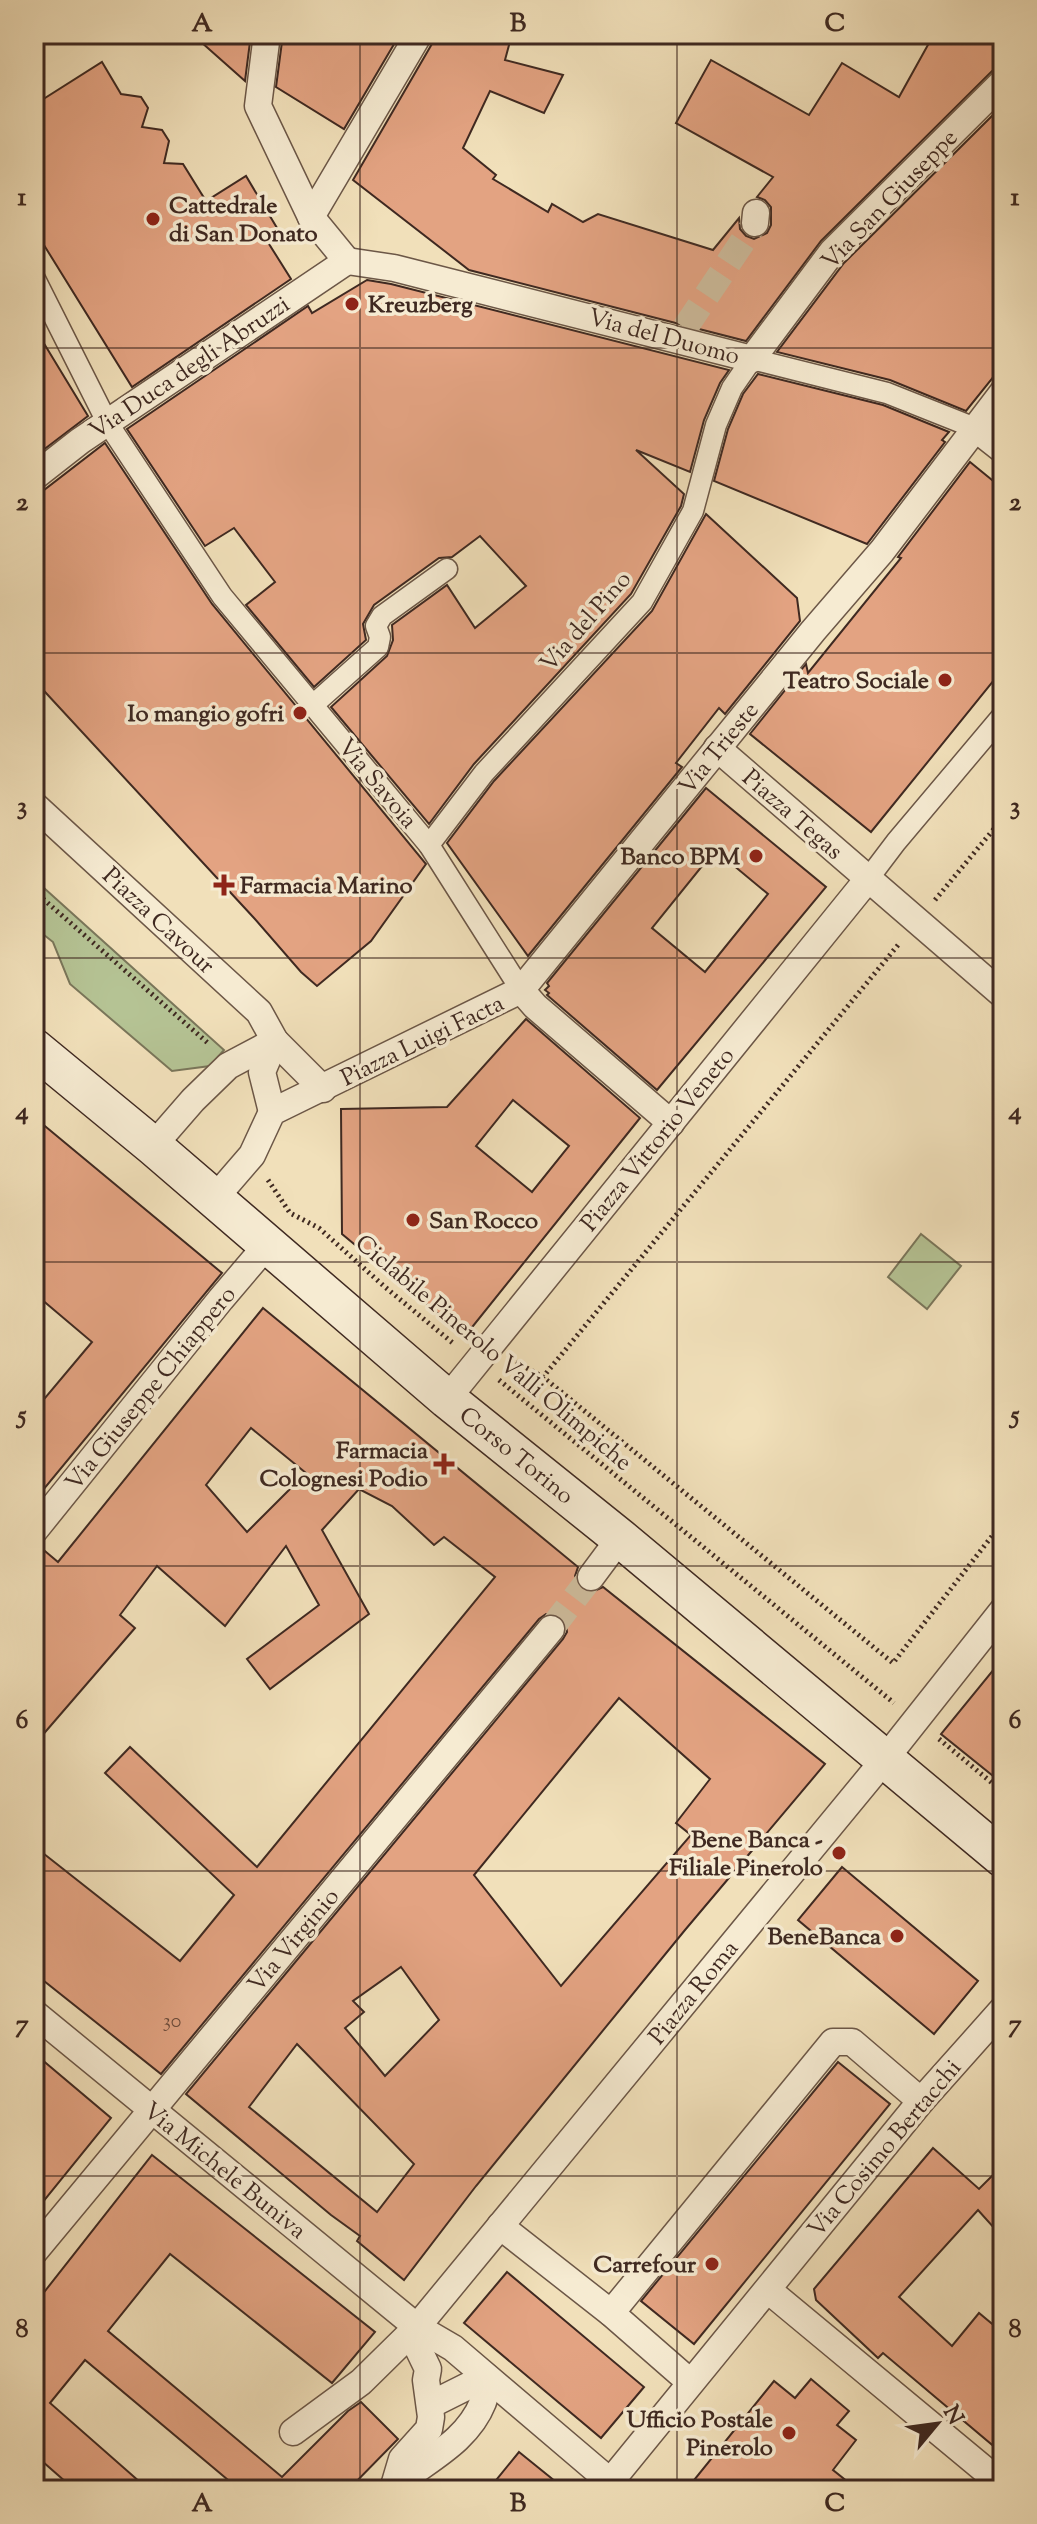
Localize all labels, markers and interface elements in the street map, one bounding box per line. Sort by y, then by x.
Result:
text: A [191,6,213,43]
text: B [510,6,527,43]
text: C [825,6,845,43]
street label: Via San Giuseppe [814,122,966,278]
text: 1 [18,180,27,217]
text: 1 [1011,180,1020,217]
place label: Cattedrale di San Donato [169,190,318,252]
marker: Cattedrale di San Donato [144,210,162,228]
street label: Via Duca degli Abruzzi [83,289,298,449]
place label: Kreuzberg [368,289,473,323]
marker: Kreuzberg [343,295,361,313]
street label: Via del Duomo [584,301,743,375]
text: 2 [16,485,29,522]
text: 2 [1009,485,1022,522]
street label: Via del Pino [533,564,640,680]
place label: Teatro Sociale [783,665,929,699]
marker: Teatro Sociale [936,671,954,689]
street label: Via Trieste [671,695,768,803]
place label: Io mangio gofri [128,698,284,732]
marker: Io mangio gofri [291,704,309,722]
street label: Via Savoia [328,732,424,837]
street label: Piazza Tegas [734,762,849,869]
text: 3 [17,789,27,826]
text: 3 [1010,789,1020,826]
place label: Banco BPM [620,841,741,875]
marker: Banco BPM [747,847,765,865]
street label: Piazza Cavour [94,860,222,983]
place label: Farmacia Marino [240,870,413,904]
marker: Farmacia Marino [215,876,233,894]
street label: Piazza Luigi Facta [336,988,510,1096]
street label: Piazza Vittorio Veneto [574,1041,744,1240]
text: 4 [14,1094,29,1131]
text: 4 [1007,1094,1022,1131]
place label: San Rocco [429,1205,538,1239]
marker: San Rocco [404,1211,422,1229]
street label: Ciclabile Pinerolo Valli Olimpiche [347,1227,639,1480]
street label: Via Giuseppe Chiappero [58,1279,245,1499]
text: 5 [16,1398,27,1435]
text: 5 [1009,1398,1020,1435]
street label: Corso Torino [451,1400,581,1514]
place label: Farmacia Colognesi Podio [260,1435,429,1497]
marker: Farmacia Colognesi Podio [435,1455,453,1473]
text: 6 [16,1703,29,1740]
text: 6 [1009,1703,1022,1740]
place label: Bene Banca - Filiale Pinerolo [669,1824,823,1886]
marker: Bene Banca - Filiale Pinerolo [830,1844,848,1862]
street label: Via Virginio [241,1882,348,2001]
place label: BeneBanca [768,1921,882,1955]
marker: BeneBanca [888,1927,906,1945]
street label: Piazza Roma [642,1934,747,2053]
text: 7 [15,2007,29,2044]
text: 7 [1008,2007,1022,2044]
house number: 30 [163,2008,181,2037]
street label: Via Cosimo Bertacchi [801,2053,971,2246]
street label: Via Michele Buniva [135,2095,313,2248]
place label: Carrefour [593,2249,697,2283]
marker: Carrefour [703,2255,721,2273]
text: 8 [15,2312,29,2349]
text: 8 [1008,2312,1022,2349]
north arrow [897,2384,977,2464]
text: N [934,2400,970,2432]
place label: Ufficio Postale Pinerolo [626,2404,773,2466]
marker: Ufficio Postale Pinerolo [780,2424,798,2442]
text: A [191,2486,213,2523]
text: B [510,2486,527,2523]
text: C [825,2486,845,2523]

